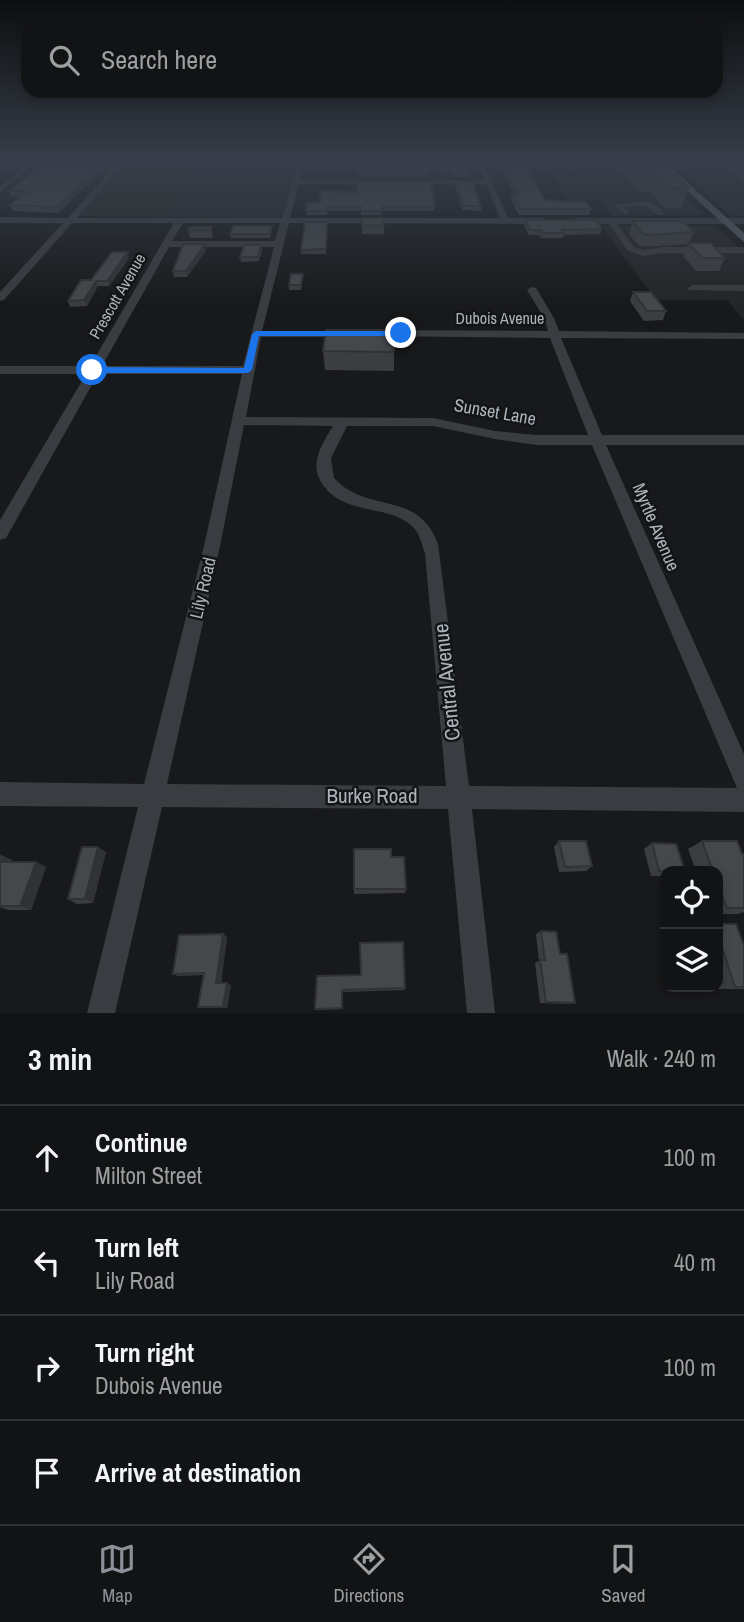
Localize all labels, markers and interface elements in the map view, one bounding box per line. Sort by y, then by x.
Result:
search box [21,21,723,98]
icon: search [45,41,83,79]
text: Search here [101,42,217,77]
street label: Prescott Avenue [84,249,150,343]
street label: Dubois Avenue [456,307,544,329]
route end [385,317,416,348]
route start [76,354,107,385]
street label: Sunset Lane [452,392,538,431]
street label: Myrtle Avenue [627,479,686,575]
street label: Lily Road [183,555,222,621]
street label: Central Avenue [426,622,467,742]
street label: Burke Road [327,781,417,810]
map controls [660,866,723,992]
button: locate [660,866,723,929]
button: layers [660,929,723,992]
text: 3 min [28,1039,92,1079]
text: Walk · 240 m [607,1043,716,1074]
text: Continue [95,1125,187,1160]
icon: ahead [28,1139,66,1177]
text: 100 m [664,1142,716,1173]
text: Milton Street [95,1160,202,1191]
text: Turn left [95,1230,179,1265]
icon: left [28,1244,66,1282]
text: 40 m [674,1247,716,1278]
text: Lily Road [95,1265,175,1296]
text: Turn right [95,1335,194,1370]
icon: right [28,1349,66,1387]
text: 100 m [664,1352,716,1383]
text: Dubois Avenue [95,1370,223,1401]
icon: arrive [28,1454,66,1492]
text: Arrive at destination [95,1455,301,1490]
tab: Map [98,1540,136,1608]
tab: Directions [333,1540,404,1608]
tab: Saved [601,1540,646,1608]

